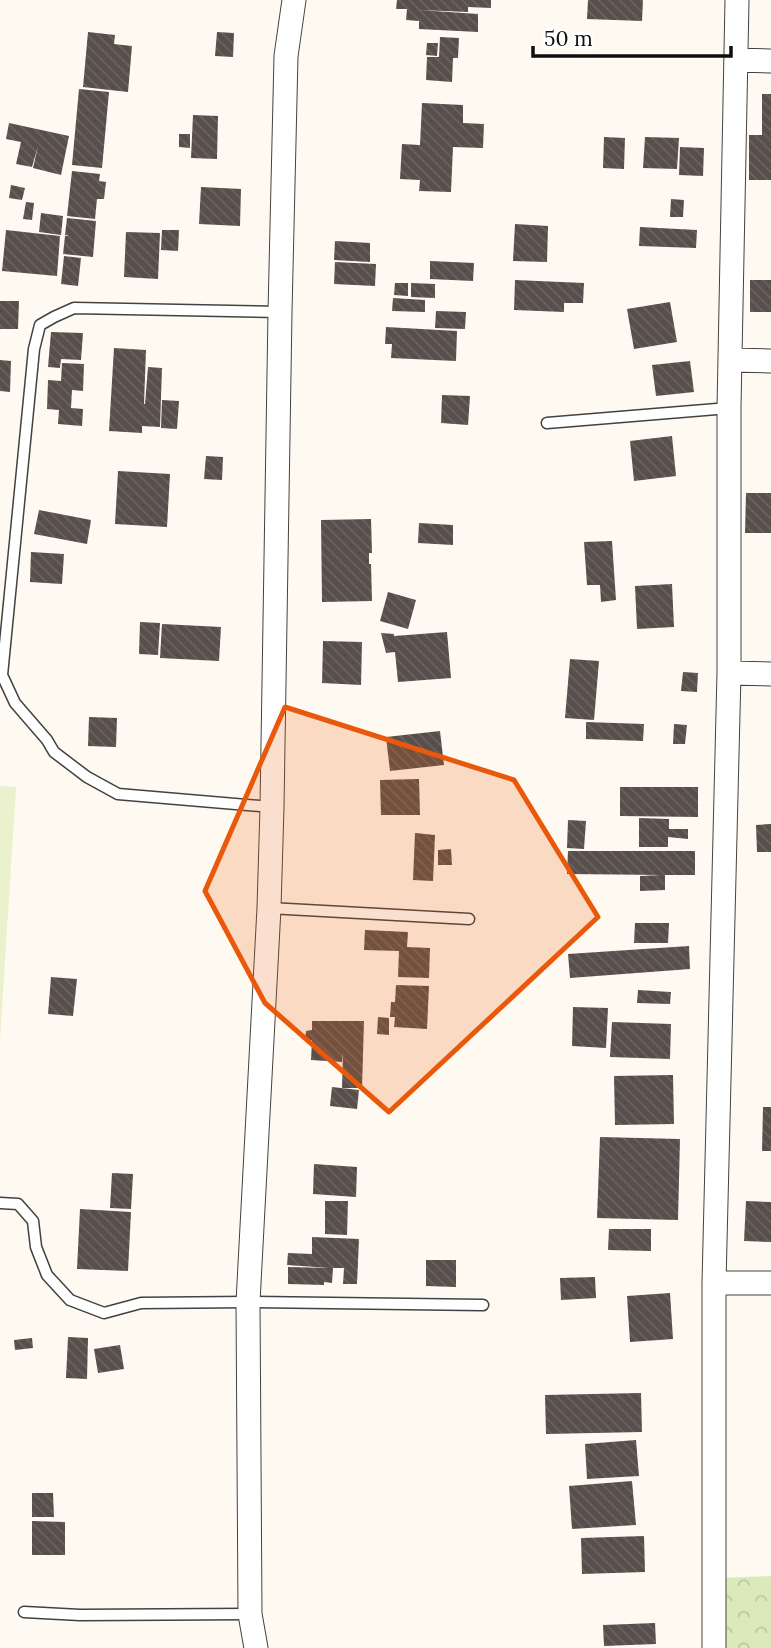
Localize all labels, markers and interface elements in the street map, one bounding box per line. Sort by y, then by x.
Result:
scale bar [533,14,731,58]
text: 50 m [544,25,593,52]

